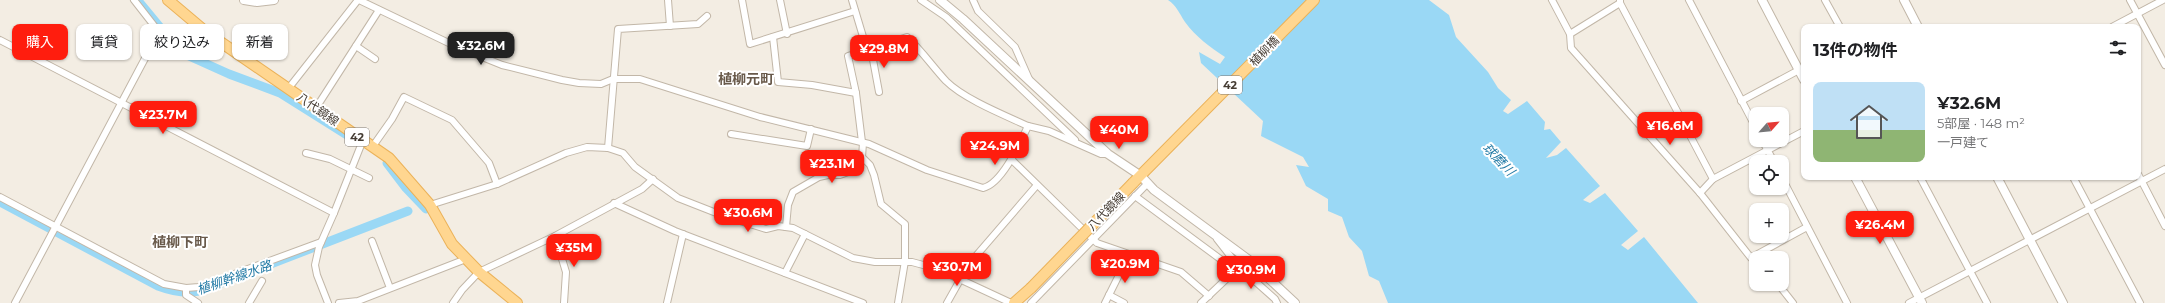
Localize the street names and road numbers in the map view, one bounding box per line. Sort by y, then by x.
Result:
street label: 植柳橋 [1246,33,1282,69]
road number: 42 [1218,76,1242,94]
street label: 八代鏡線 [294,89,342,129]
road number: 42 [345,128,369,146]
street label: 八代鏡線 [1084,189,1128,233]

